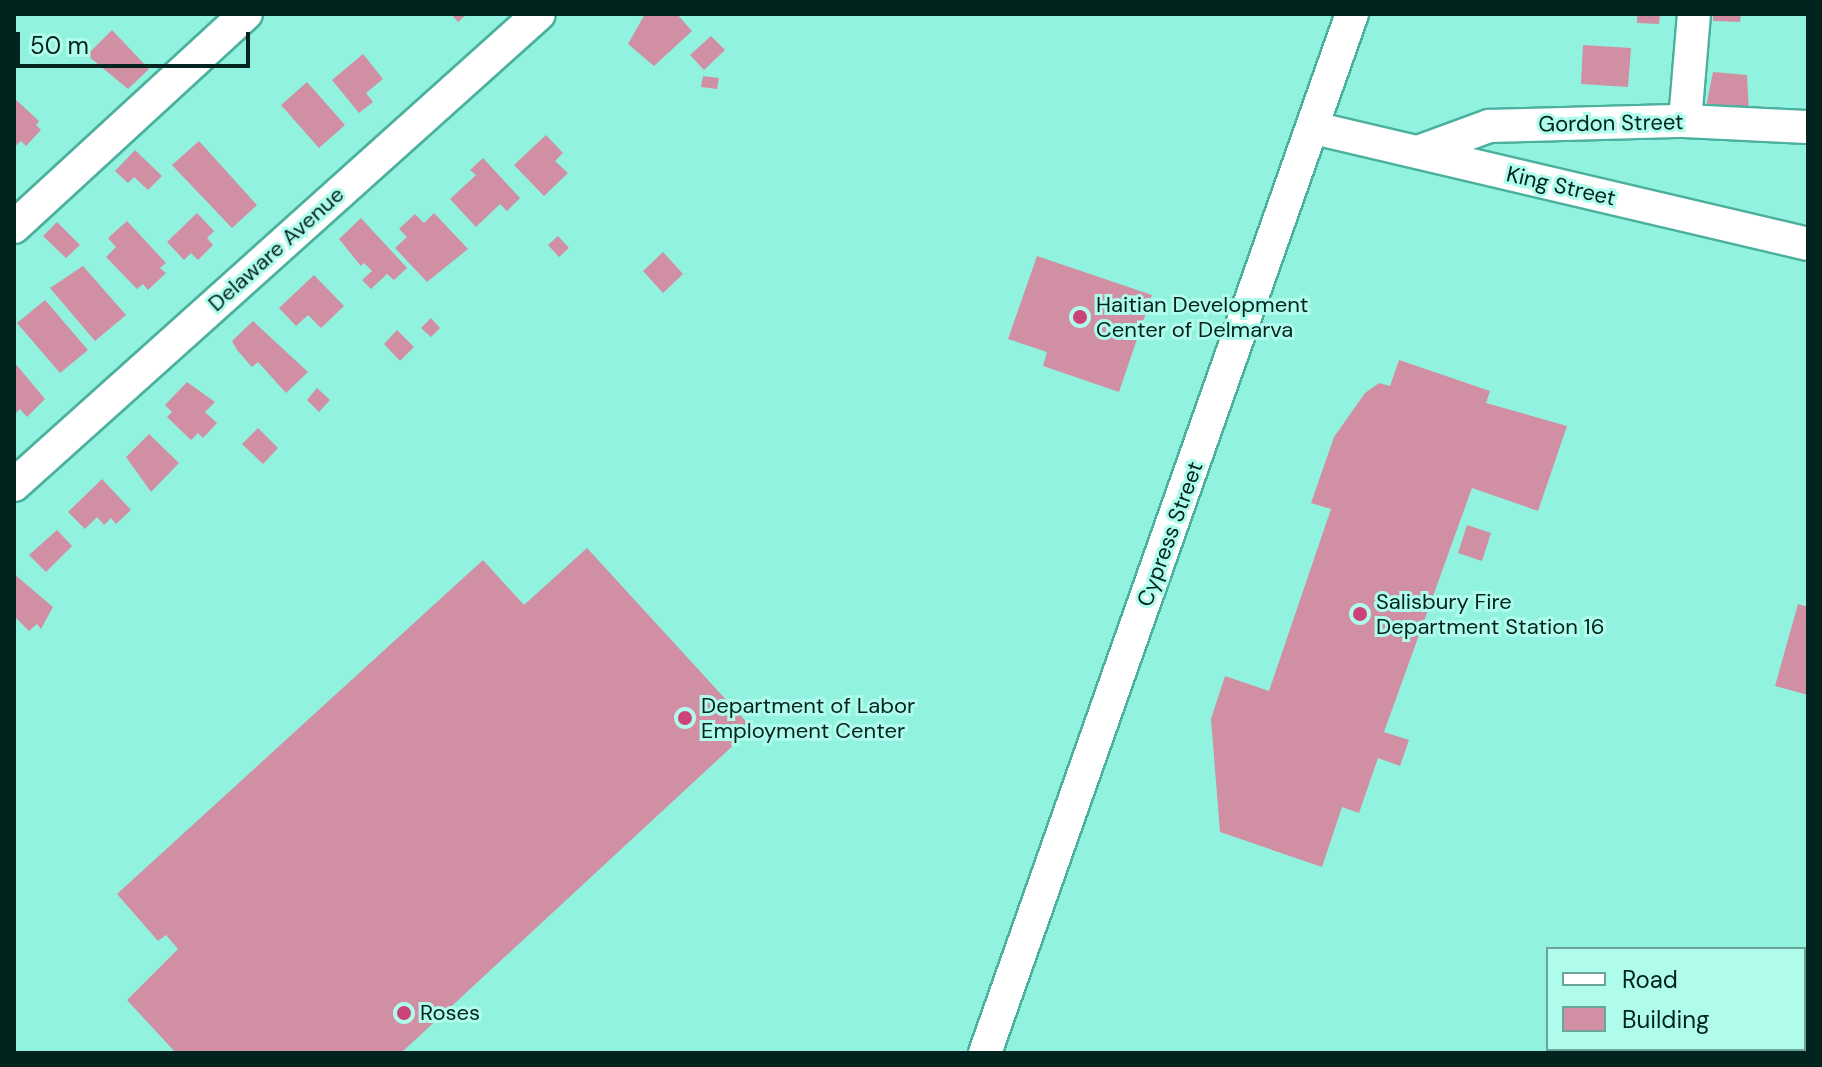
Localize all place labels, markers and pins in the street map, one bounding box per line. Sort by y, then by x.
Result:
place label: Haitian Development Center of Delmarva [1096,291,1308,342]
marker: Haitian Development Center of Delmarva [1071,308,1089,326]
place label: Salisbury Fire Department Station 16 [1376,588,1604,640]
marker: Salisbury Fire Department Station 16 [1351,605,1369,623]
place label: Department of Labor Employment Center [701,692,915,744]
marker: Department of Labor Employment Center [676,709,694,727]
place label: Roses [420,1000,480,1026]
marker: Roses [395,1004,413,1022]

